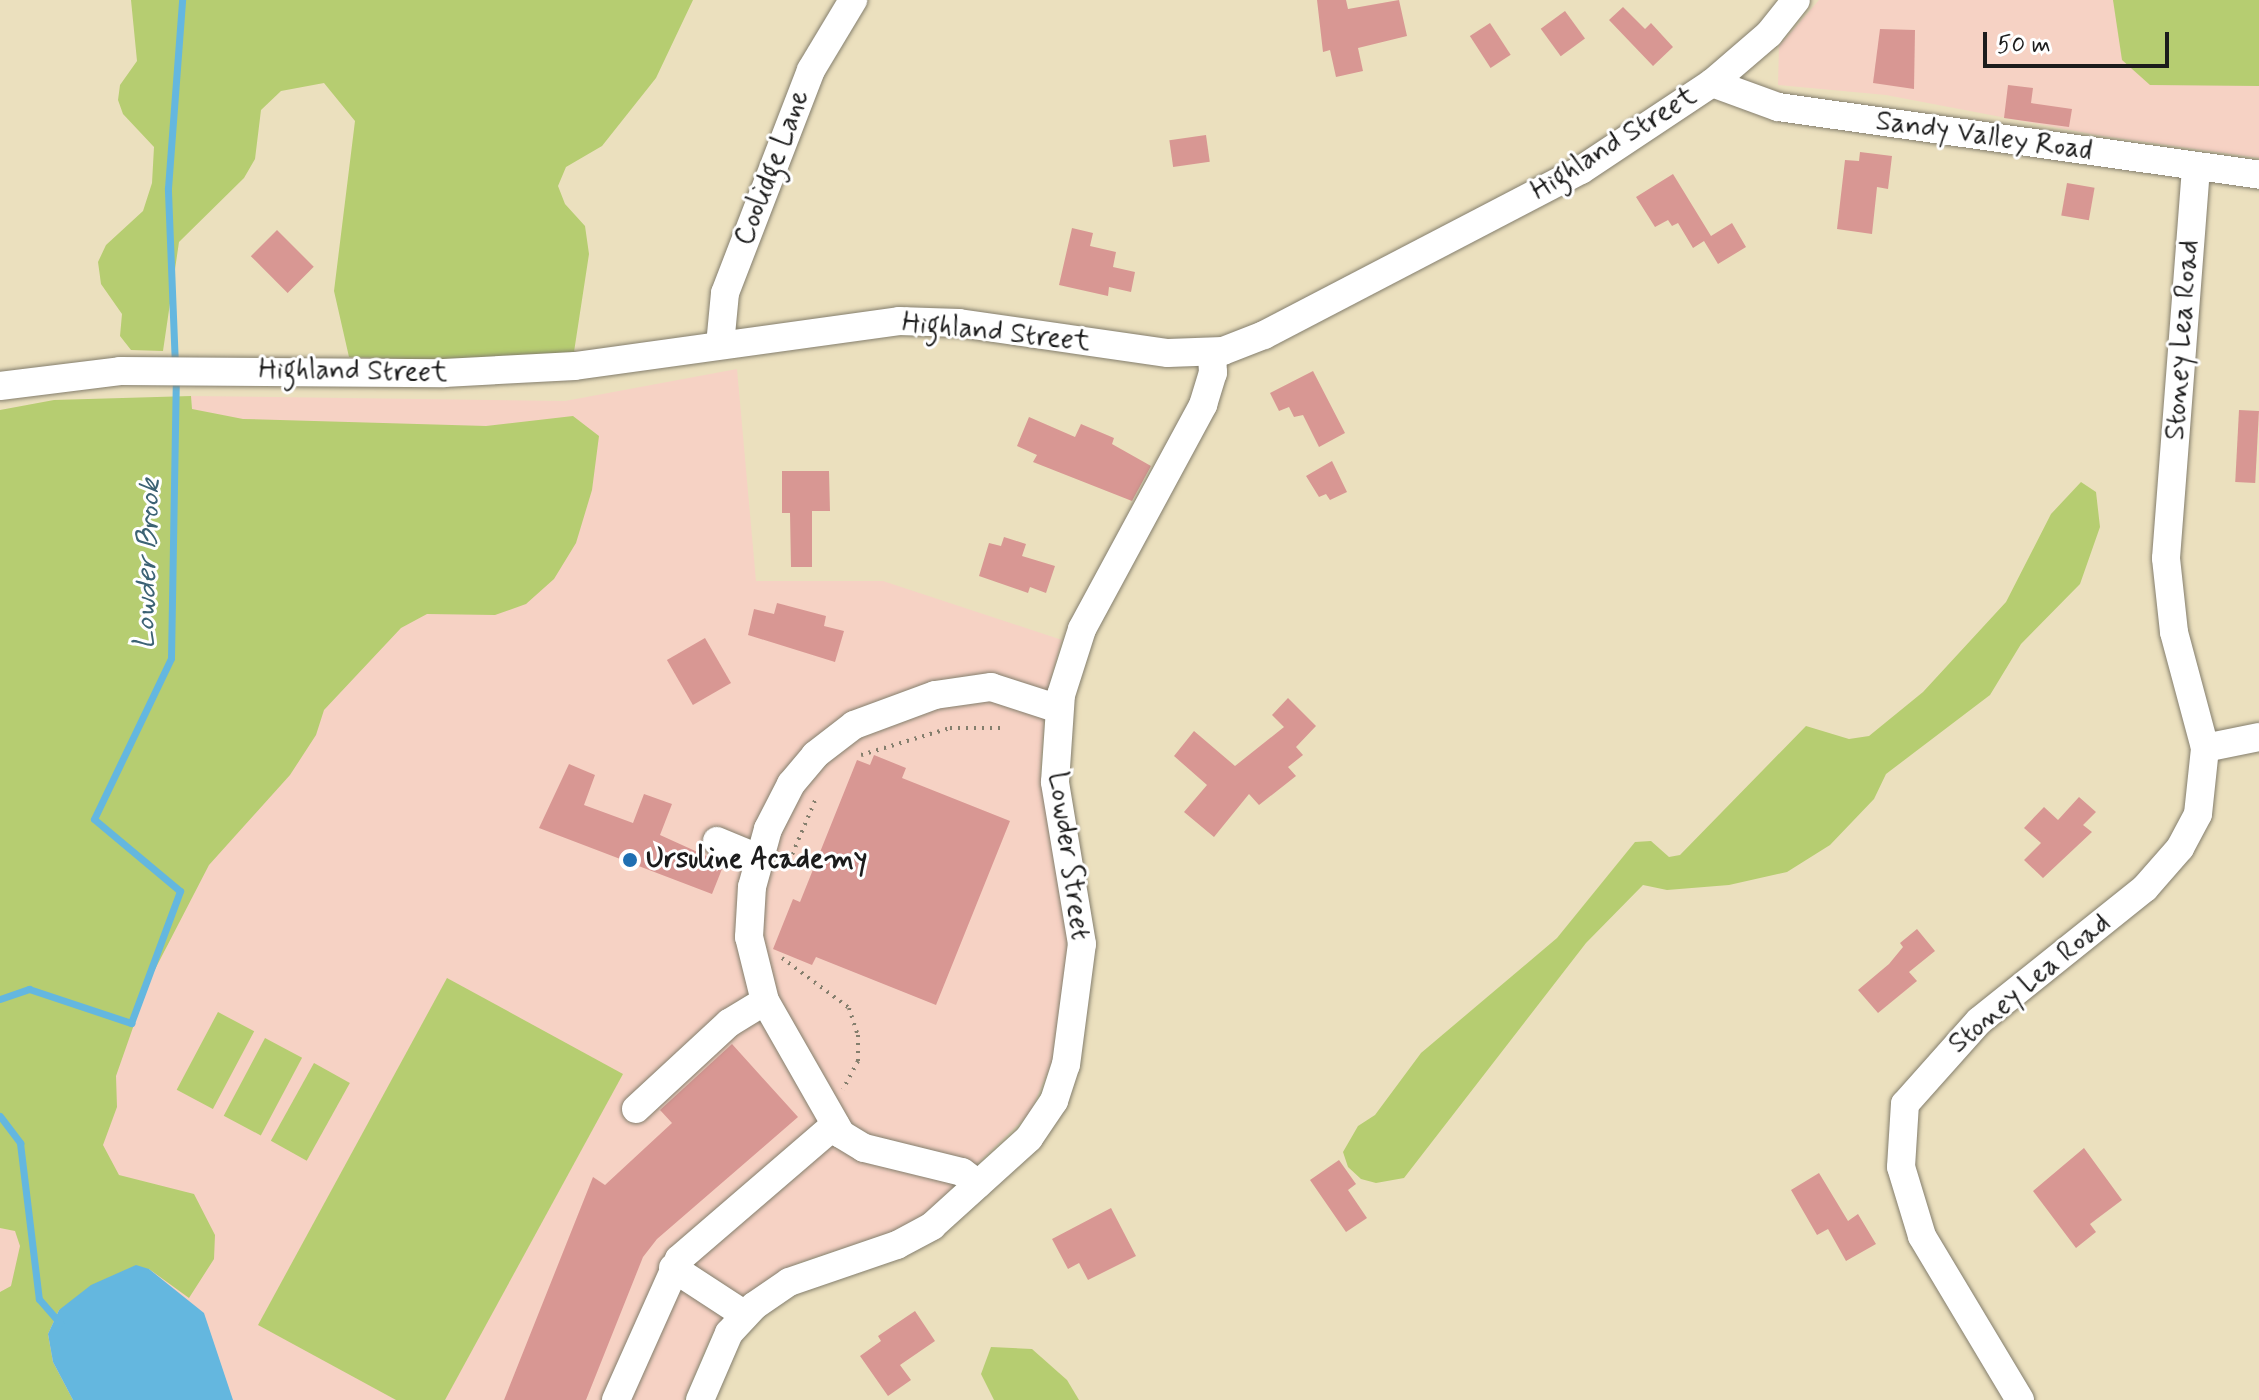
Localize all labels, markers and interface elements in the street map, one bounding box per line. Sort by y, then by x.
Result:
scale bar [1987,16,2173,66]
text: 50 m [1997,30,2051,61]
street label: Highland Street [1525,80,1703,208]
street label: Coolidge Lane [728,84,818,252]
street label: Sandy Valley Road [1875,105,2093,169]
street label: Stoney Lea Road [2159,239,2207,441]
street label: Highland Street [900,306,1092,360]
street label: Highland Street [258,354,448,390]
water label: Lowder Brook [127,478,169,650]
street label: Lowder Street [1039,767,1097,945]
place label: Ursuline Academy [646,843,864,877]
marker: Ursuline Academy [621,851,639,869]
street label: Stoney Lea Road [1942,907,2118,1061]

